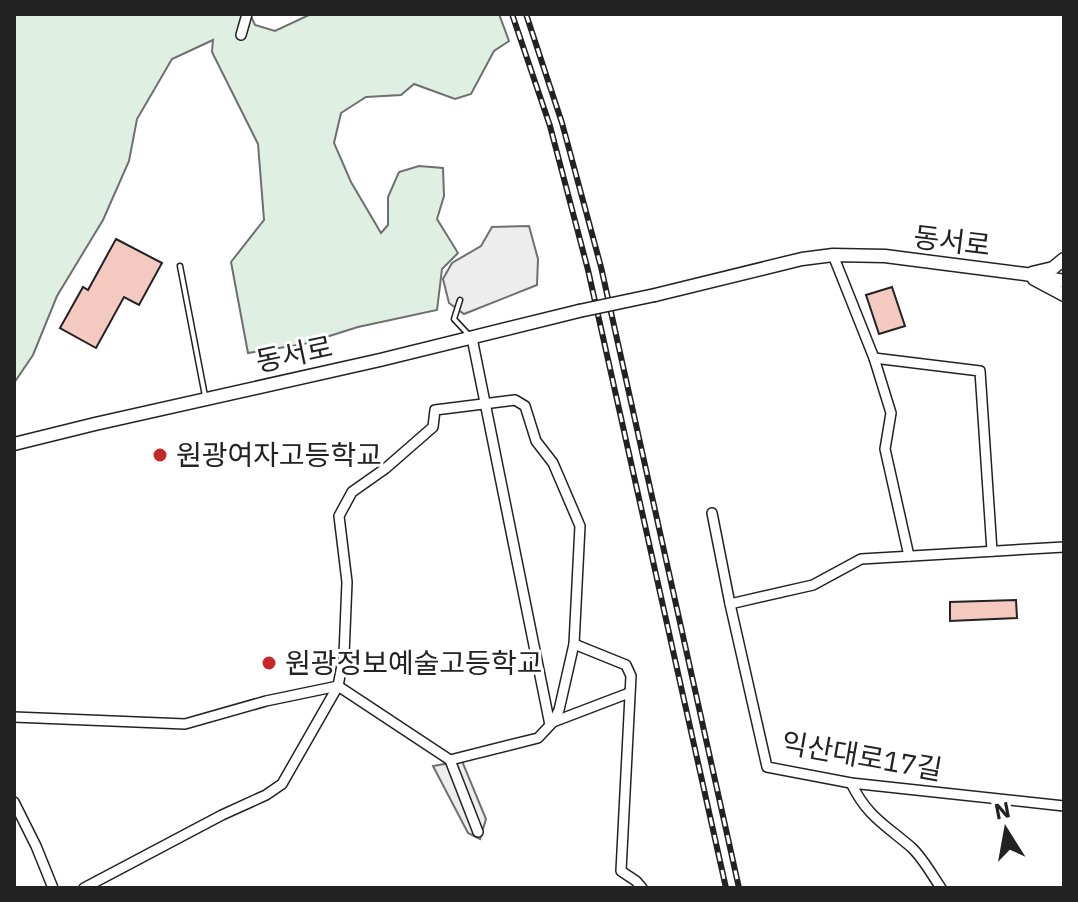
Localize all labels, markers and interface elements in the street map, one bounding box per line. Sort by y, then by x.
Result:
street label: 동서로 [911,217,993,264]
street label: 동서로 [252,327,336,380]
place label: 원광여자고등학교 [176,436,382,473]
marker: 원광여자고등학교 [151,446,169,464]
place label: 원광정보예술고등학교 [285,644,543,681]
marker: 원광정보예술고등학교 [260,654,278,672]
street label: 익산대로17길 [779,723,945,788]
north arrow [966,790,1046,870]
text: N [991,794,1013,826]

